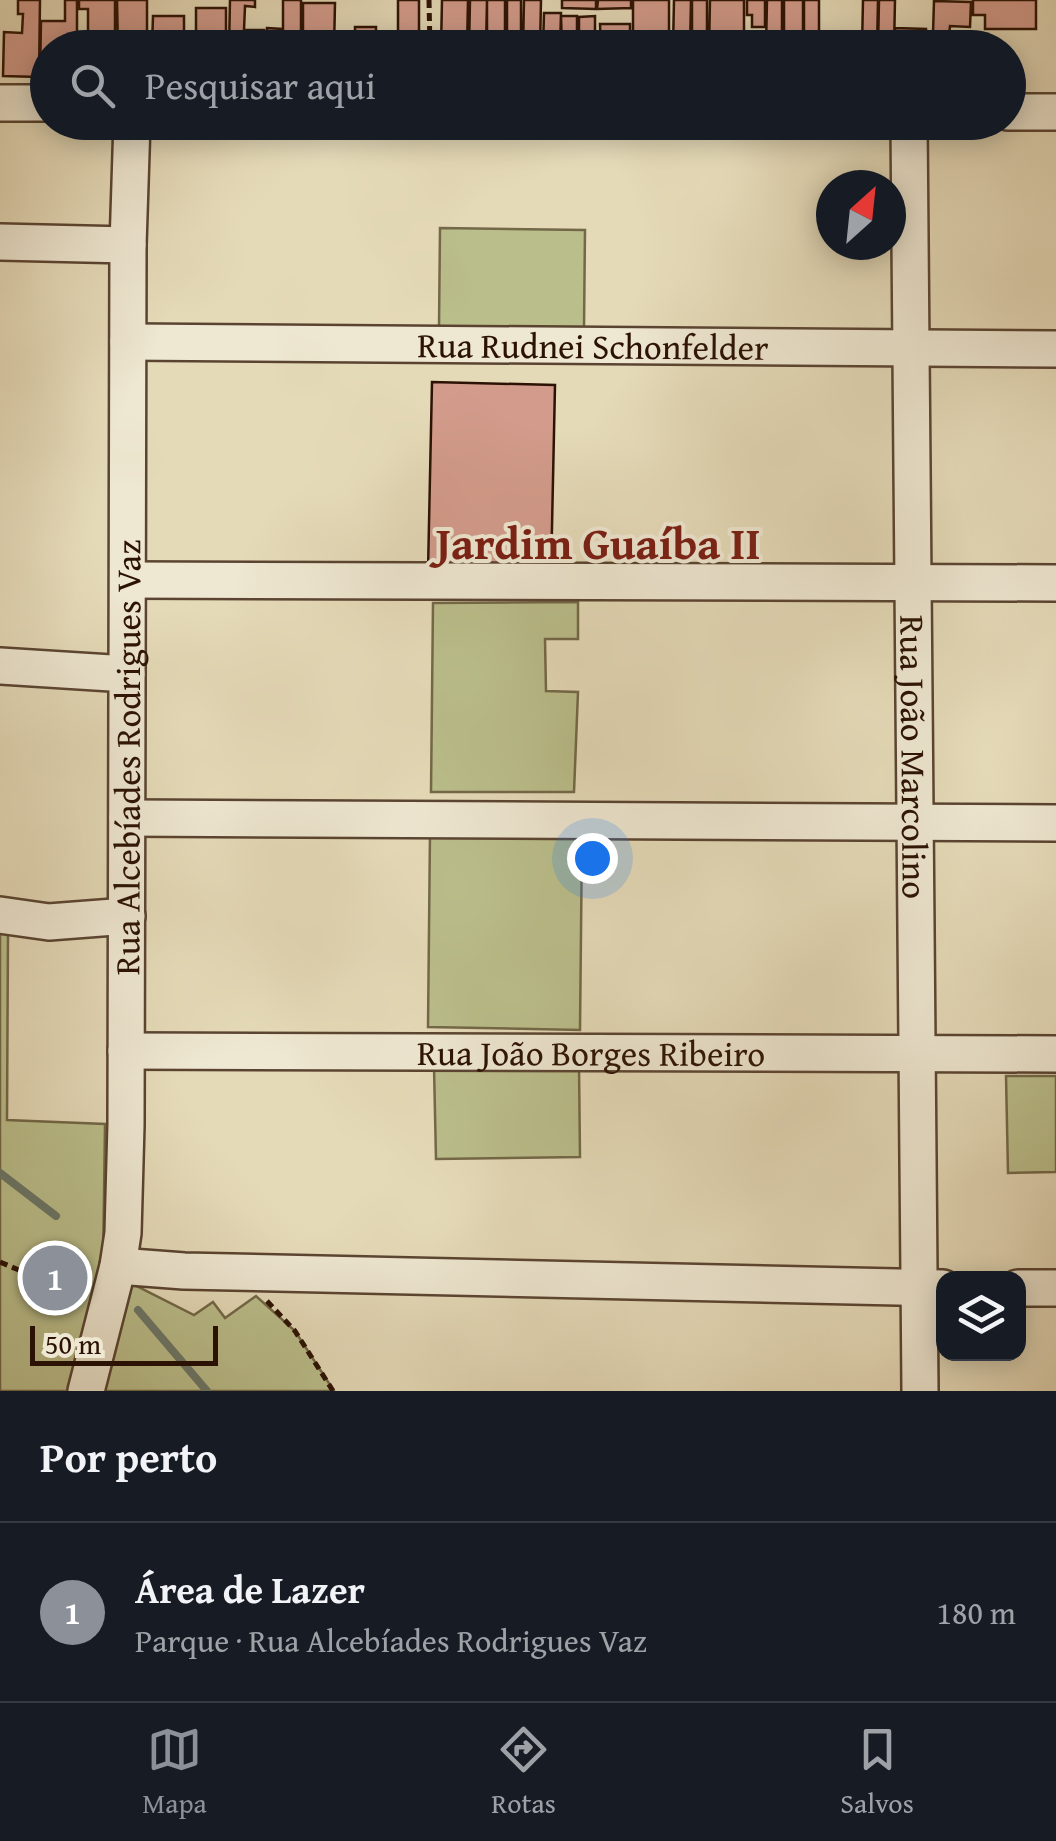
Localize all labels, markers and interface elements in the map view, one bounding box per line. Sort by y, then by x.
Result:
search box [30,30,1026,140]
text: Pesquisar aqui [145,57,376,113]
icon: search [65,58,120,113]
north arrow [816,170,906,260]
street label: Rua Rudnei Schonfelder [417,319,769,372]
district label: Jardim Guaíba II [428,510,761,575]
street label: Rua Alcebíades Rodrigues Vaz [101,540,153,975]
street label: Rua João Marcolino [888,615,941,899]
your location [567,833,618,884]
street label: Rua João Borges Ribeiro [417,1026,765,1079]
pin: 1 [22,1240,88,1316]
map controls [936,1271,1026,1361]
button: layers [936,1271,1026,1361]
scale bar [30,1321,218,1366]
text: 50 m [45,1323,101,1364]
text: Por perto [40,1426,217,1487]
text: Área de Lazer [135,1561,365,1617]
text: 1 [64,1589,81,1636]
text: 180 m [937,1589,1016,1636]
text: Parque · Rua Alcebíades Rodrigues Vaz [135,1617,647,1664]
tab: Mapa [142,1722,207,1823]
tab: Rotas [491,1722,556,1823]
tab: Salvos [840,1722,914,1823]

